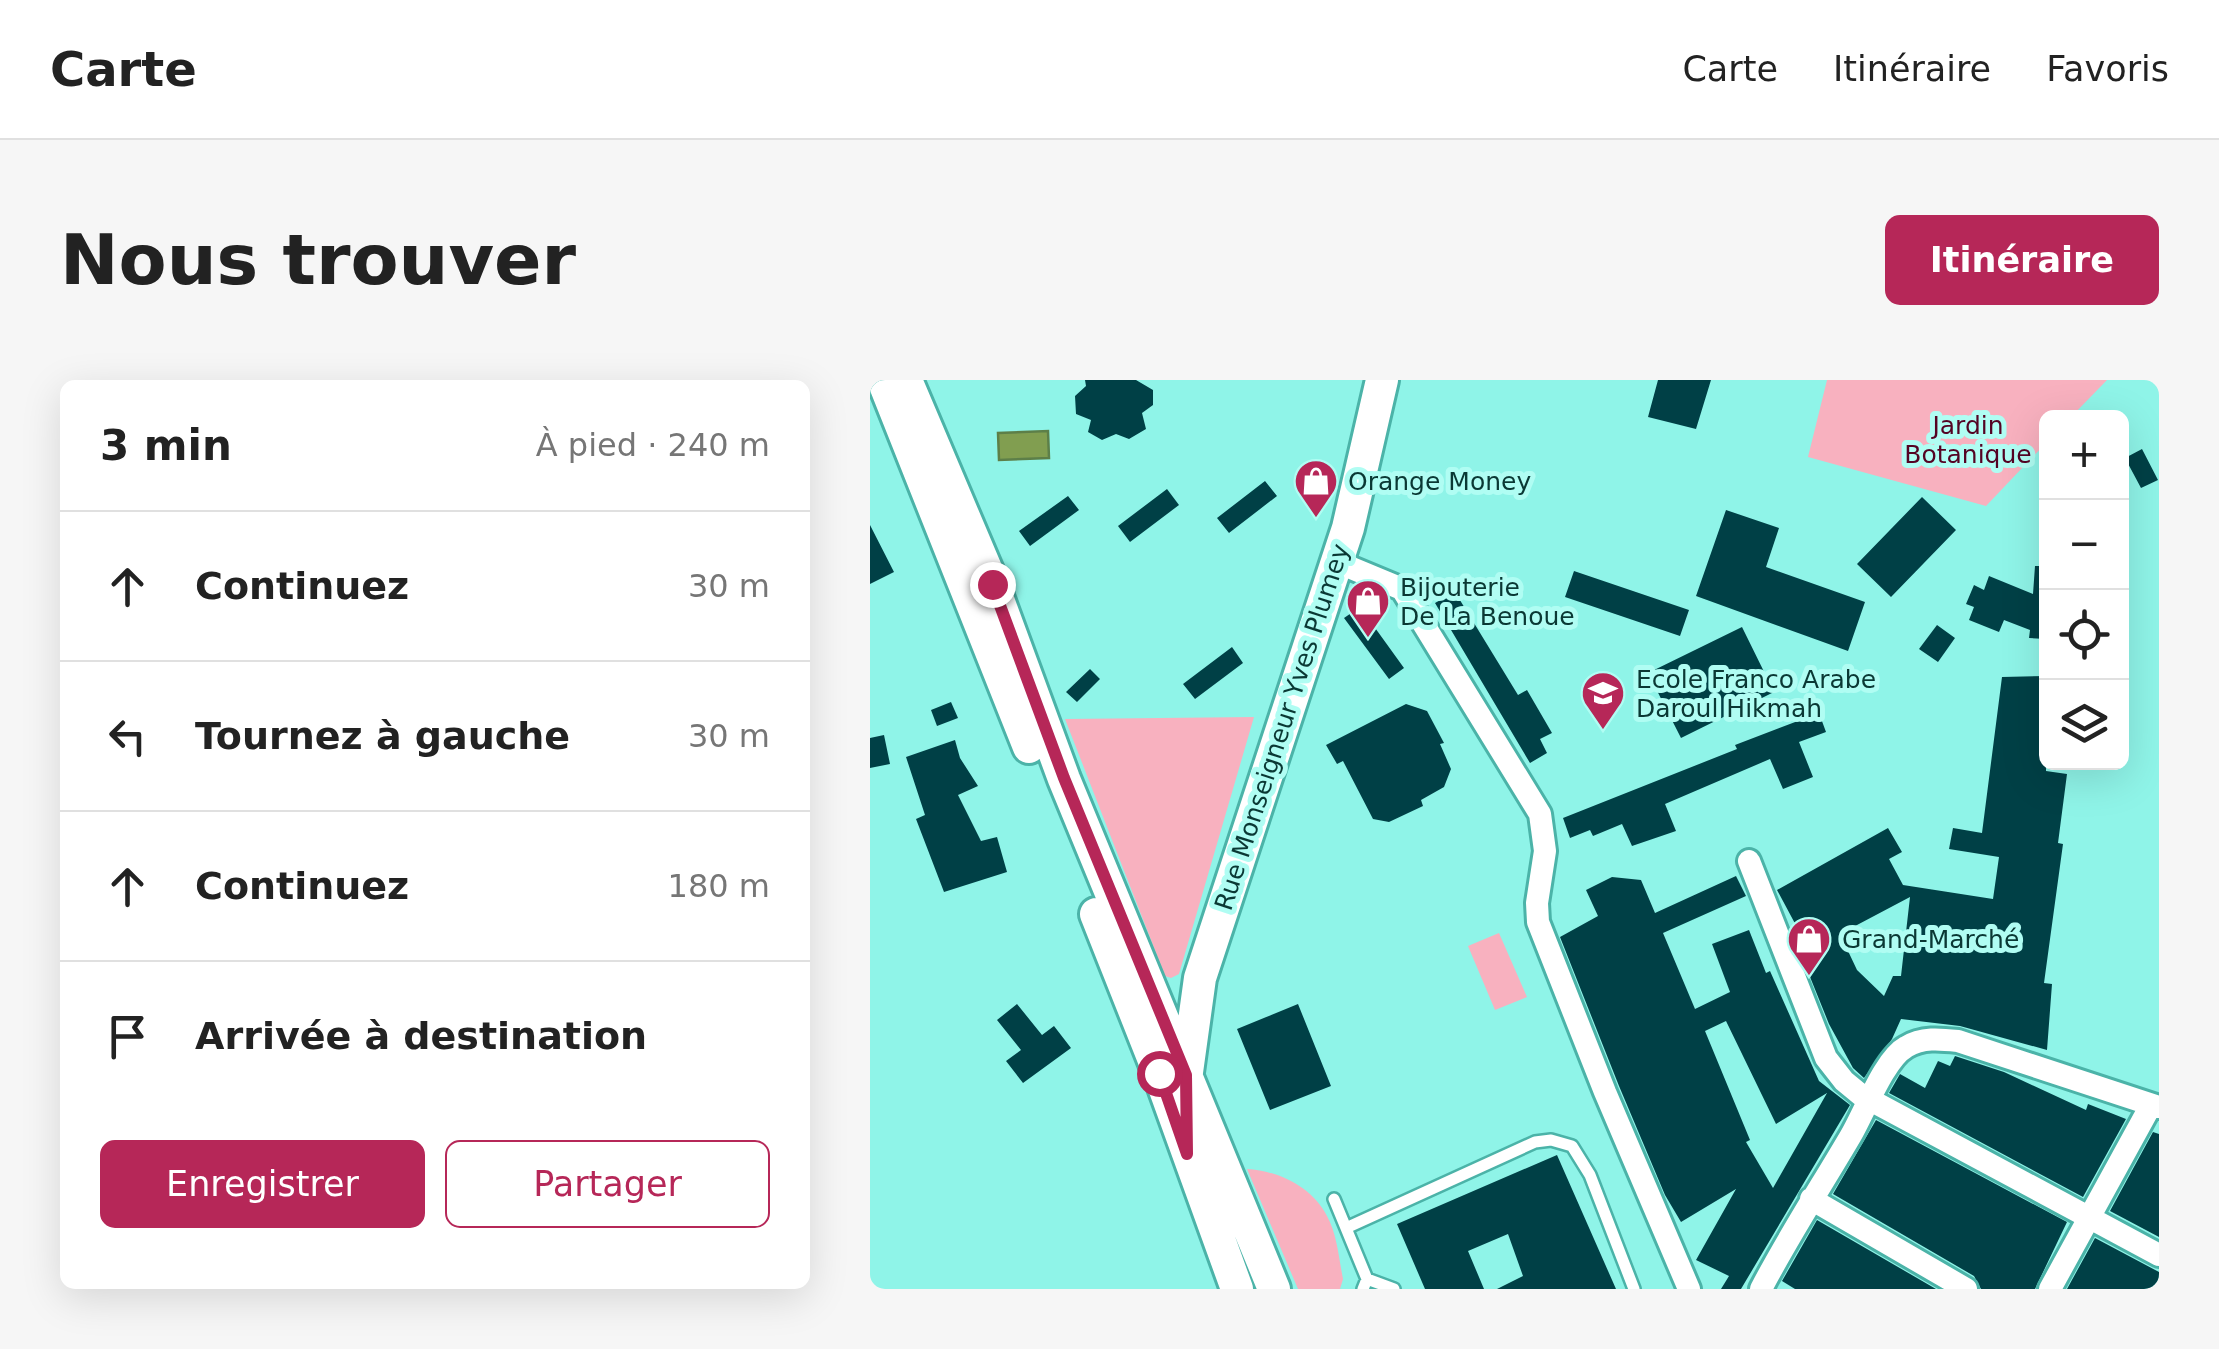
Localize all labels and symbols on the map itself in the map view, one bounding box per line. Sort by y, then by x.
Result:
park label: Jardin Botanique [1904,411,2032,469]
shop icon: Orange Money [1293,458,1339,519]
place label: Orange Money [1348,467,1531,496]
street label: Rue Monseigneur Yves Plumey [1209,540,1355,914]
route end [970,562,1016,608]
place label: Bijouterie De La Benoue [1400,573,1575,631]
shop icon: Bijouterie De La Benoue [1345,578,1391,639]
place label: Ecole Franco Arabe Daroul Hikmah [1636,665,1876,723]
school or university icon: Ecole Franco Arabe Daroul Hikmah [1580,670,1626,731]
shop icon: Grand-Marché [1786,916,1832,977]
place label: Grand-Marché [1842,925,2019,954]
route start [1137,1051,1183,1097]

